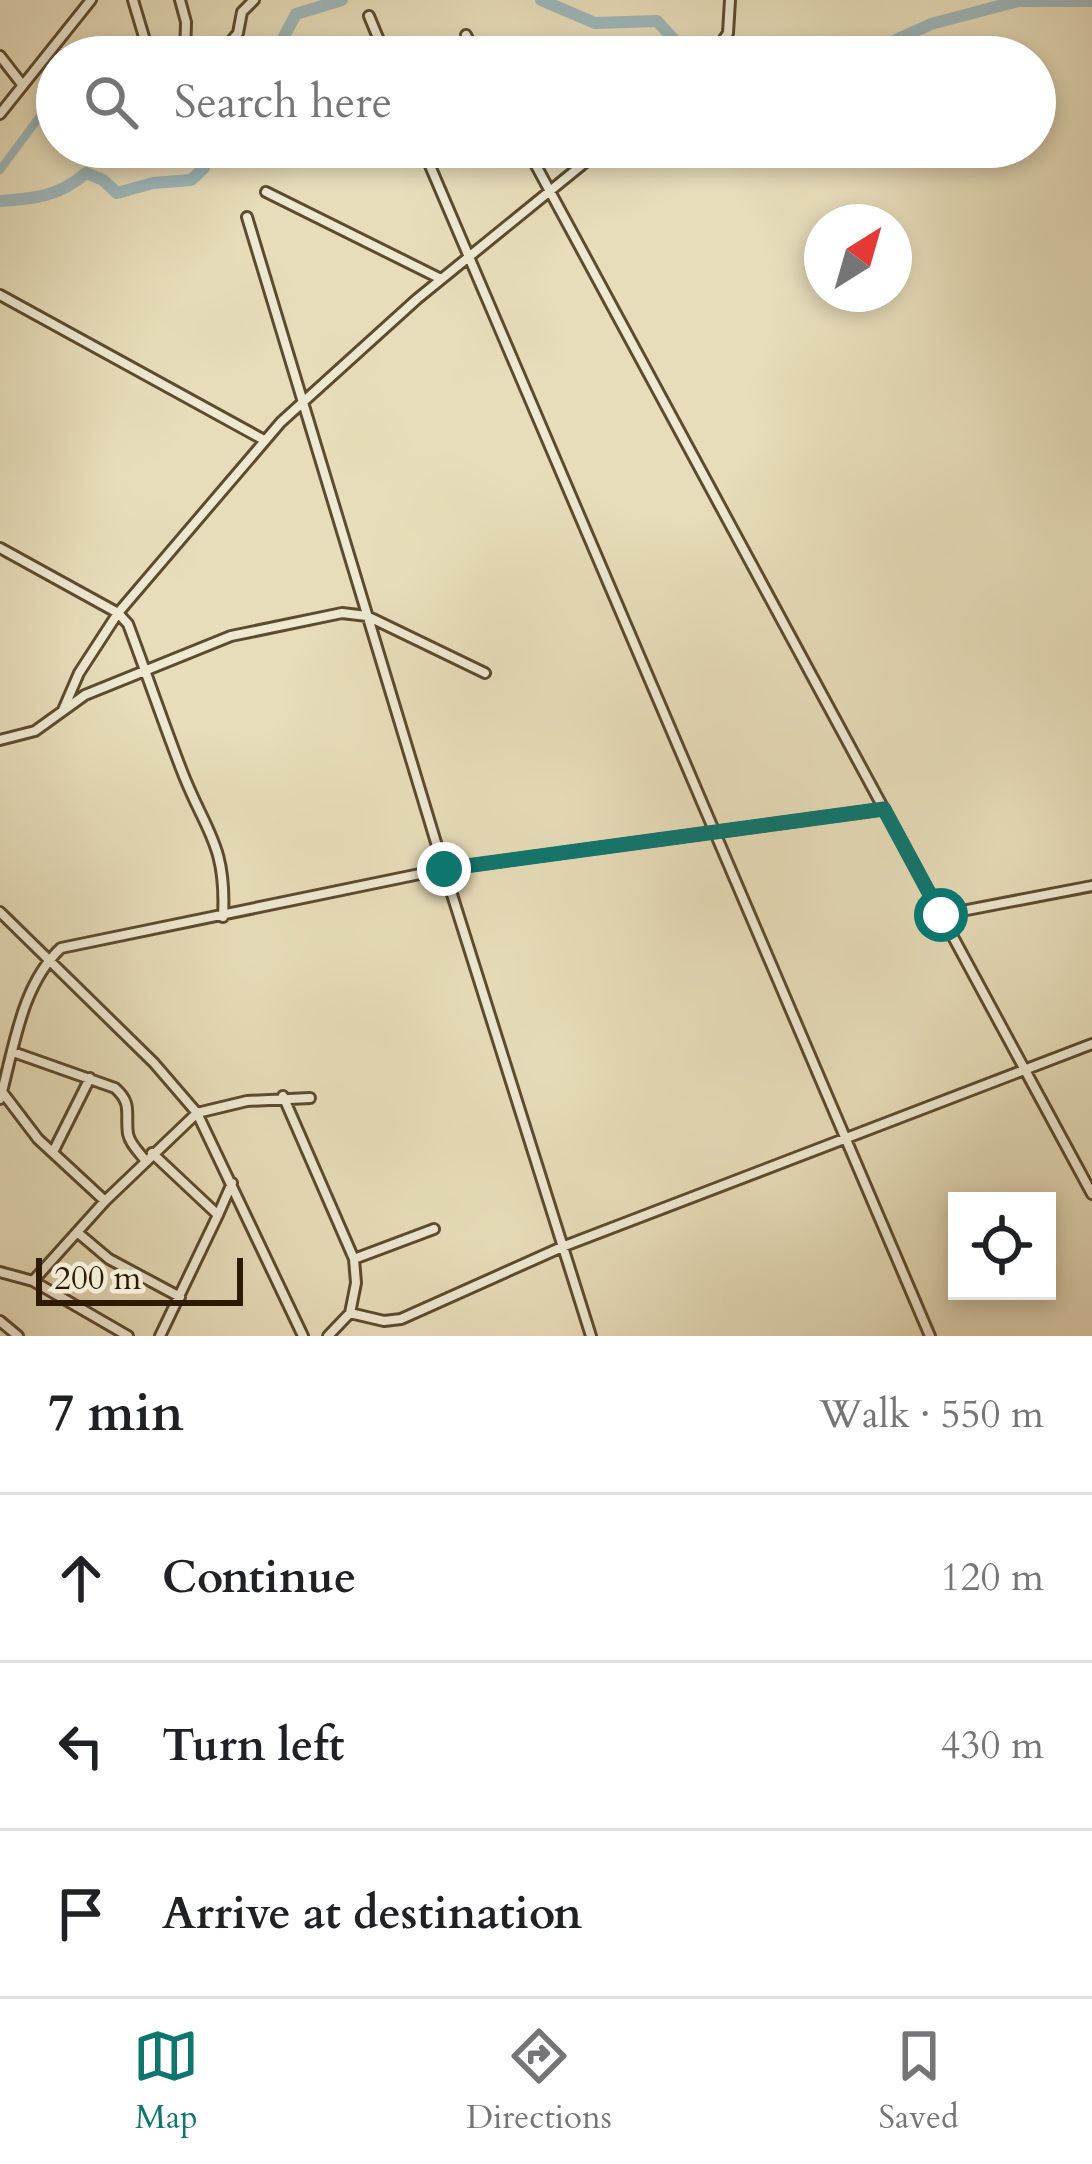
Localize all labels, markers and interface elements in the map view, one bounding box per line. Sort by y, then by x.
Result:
search box [36,36,1056,168]
icon: search [78,69,144,135]
text: Search here [174,72,392,133]
north arrow [804,204,912,312]
route end [417,842,471,896]
route start [914,888,968,942]
map controls [948,1192,1056,1300]
button: locate [948,1192,1056,1300]
scale bar [36,1252,243,1305]
text: 200 m [54,1256,141,1301]
text: 7 min [48,1379,184,1449]
text: Walk · 550 m [819,1388,1044,1441]
icon: ahead [48,1545,114,1611]
text: Continue [162,1547,356,1608]
text: 120 m [941,1551,1044,1604]
icon: left [48,1713,114,1779]
text: Turn left [162,1715,344,1776]
text: 430 m [941,1719,1044,1772]
icon: arrive [48,1881,114,1947]
text: Arrive at destination [162,1883,582,1944]
tab: Map [133,2023,199,2140]
tab: Directions [466,2023,612,2140]
tab: Saved [879,2023,959,2140]

